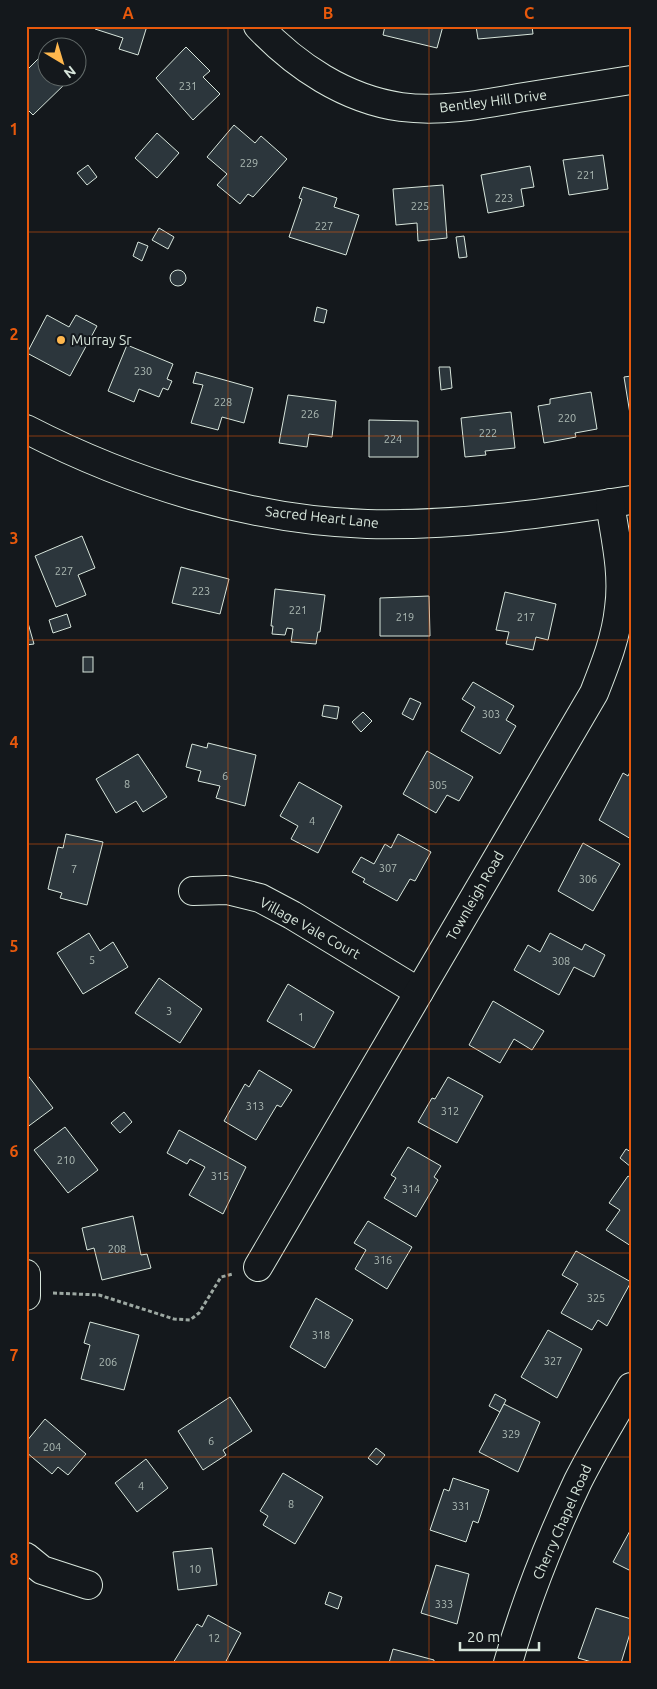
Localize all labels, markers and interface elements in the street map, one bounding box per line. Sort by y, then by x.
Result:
text: A [122,4,134,22]
text: B [323,4,333,22]
text: C [524,4,534,22]
north arrow [38,38,88,88]
text: N [61,63,79,82]
house number: 231 [179,80,197,92]
street label: Bentley Hill Drive [438,86,548,116]
text: 1 [9,120,19,138]
house number: 229 [240,157,258,169]
house number: 221 [577,169,595,181]
house number: 223 [495,192,513,204]
house number: 225 [411,200,429,212]
house number: 227 [315,220,333,232]
text: 2 [9,325,19,343]
place label: Murray Sr [71,332,132,348]
marker: Murray Sr [55,334,67,346]
house number: 230 [134,365,152,377]
house number: 228 [214,396,232,408]
house number: 226 [301,408,319,420]
house number: 220 [558,412,576,424]
house number: 222 [479,427,497,439]
house number: 224 [384,433,402,445]
street label: Sacred Heart Lane [264,503,380,531]
text: 3 [9,529,19,547]
house number: 227 [55,565,73,577]
house number: 223 [192,585,210,597]
house number: 221 [289,604,307,616]
house number: 219 [396,611,414,623]
house number: 217 [517,611,535,623]
house number: 303 [482,708,500,720]
text: 4 [9,733,19,751]
house number: 6 [222,770,228,782]
house number: 8 [124,778,130,790]
house number: 305 [429,779,447,791]
house number: 4 [309,815,315,827]
street label: Townleigh Road [443,848,507,944]
house number: 307 [379,862,397,874]
house number: 7 [71,863,77,875]
house number: 306 [579,873,597,885]
street label: Village Vale Court [257,894,363,962]
text: 5 [9,937,19,955]
house number: 5 [89,954,95,966]
house number: 308 [552,955,570,967]
house number: 3 [166,1005,172,1017]
house number: 1 [298,1011,304,1023]
house number: 313 [246,1100,264,1112]
house number: 312 [441,1105,459,1117]
text: 6 [9,1142,19,1160]
house number: 210 [57,1154,75,1166]
house number: 315 [211,1170,229,1182]
house number: 314 [402,1183,420,1195]
house number: 208 [108,1243,126,1255]
house number: 316 [374,1254,392,1266]
house number: 325 [587,1292,605,1304]
house number: 318 [312,1329,330,1341]
text: 7 [9,1346,19,1364]
house number: 327 [544,1355,562,1367]
house number: 206 [99,1356,117,1368]
house number: 329 [502,1428,520,1440]
house number: 6 [208,1435,214,1447]
house number: 204 [43,1441,61,1453]
street label: Cherry Chapel Road [529,1462,595,1582]
house number: 4 [138,1480,144,1492]
house number: 8 [288,1498,294,1510]
house number: 331 [452,1500,470,1512]
text: 8 [9,1550,19,1568]
house number: 10 [189,1563,201,1575]
house number: 333 [435,1598,453,1610]
scale bar [460,1619,538,1651]
text: 20 m [467,1628,500,1645]
house number: 12 [208,1632,220,1644]

